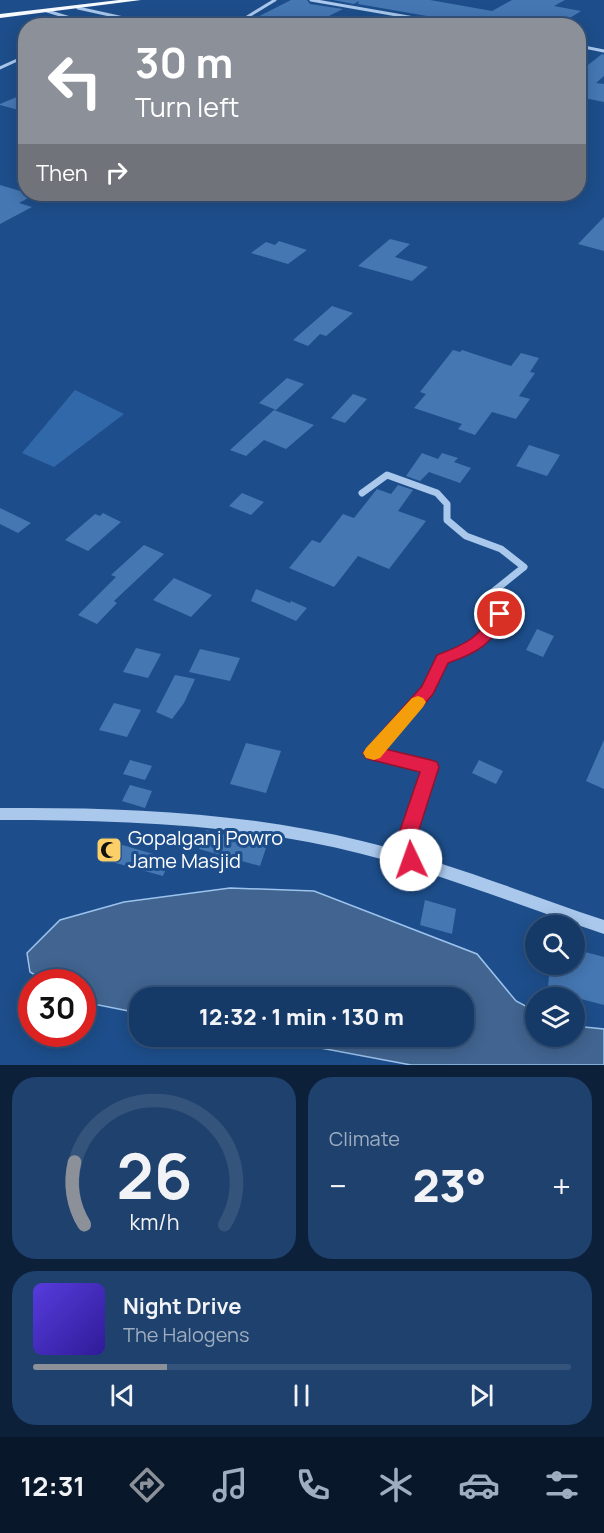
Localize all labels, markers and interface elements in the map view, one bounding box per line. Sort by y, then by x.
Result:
text: 30 m [135,33,233,91]
icon: left [36,42,114,120]
text: Turn left [135,88,239,125]
icon: right [100,156,133,189]
text: Then [36,158,88,188]
pin [474,588,525,639]
icon: arrive [483,597,516,630]
place label: Gopalganj Powro Jame Masjid [128,824,283,874]
position arrow [379,828,443,892]
mosque icon: Gopalganj Powro Jame Masjid [94,835,124,865]
map controls [525,915,585,1047]
button: search [525,915,585,975]
speed limit sign: 30 [18,969,96,1047]
button: layers [525,987,585,1047]
text: 12:32 · 1 min · 130 m [199,1002,404,1032]
text: Climate [329,1125,400,1152]
text: 26 [116,1132,192,1218]
text: 23° [412,1154,486,1216]
text: − [329,1163,347,1208]
text: + [552,1163,571,1208]
text: km/h [129,1207,179,1236]
text: Night Drive [123,1291,242,1321]
text: The Halogens [123,1321,249,1348]
icon: previous [106,1379,139,1412]
icon: pause [285,1379,318,1412]
icon: next [465,1379,498,1412]
icon: directions [126,1464,168,1506]
icon: music [209,1464,251,1506]
icon: phone [292,1464,334,1506]
icon: climate [375,1464,417,1506]
icon: car [458,1464,500,1506]
icon: filters [541,1464,583,1506]
text: 12:31 [21,1467,85,1504]

